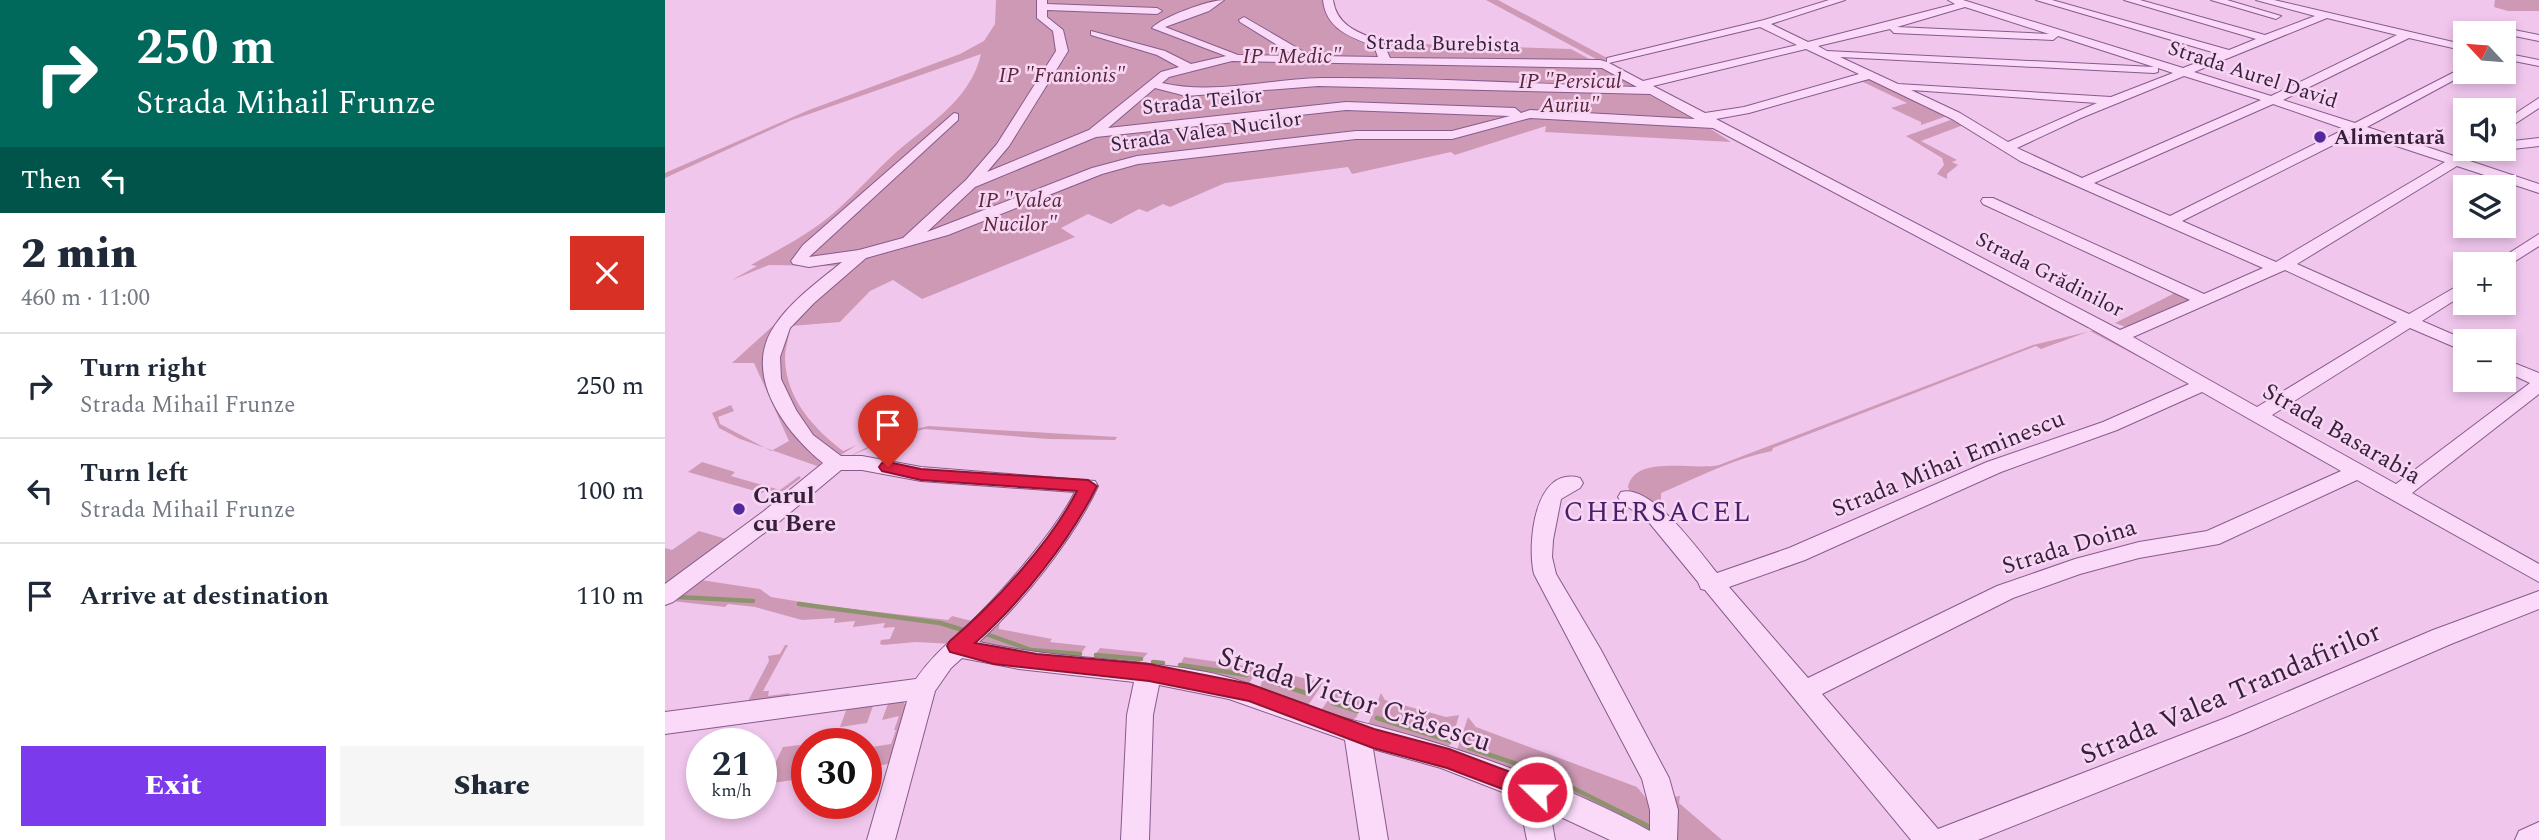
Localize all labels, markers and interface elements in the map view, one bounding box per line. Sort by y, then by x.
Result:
text: 250 m [136,11,275,86]
north arrow [2453,21,2517,84]
map controls [2453,21,2516,392]
street label: Strada Burebista [1366,27,1521,61]
icon: right [21,28,112,119]
street label: Strada Aurel David [2164,32,2342,118]
park label: IP "Medic" [1243,41,1342,73]
park label: IP "Franionis" [999,60,1126,92]
park label: IP "Persicul Auriu" [1519,66,1622,122]
text: Strada Mihail Frunze [136,79,436,128]
street label: Strada Teilor [1140,80,1264,124]
button: sound [2453,98,2516,161]
street label: Strada Valea Nucilor [1108,103,1304,161]
place label: Alimentară [2334,122,2445,154]
marker: Alimentară [2312,129,2328,145]
text: Then [21,160,81,200]
icon: left [95,161,133,199]
button: layers [2453,175,2516,238]
park label: IP "Valea Nucilor" [978,185,1062,241]
text: 2 min [21,223,137,286]
street label: Strada Grădinilor [1970,224,2129,326]
button: close [570,236,644,310]
button: + [2453,252,2516,315]
text: 460 m · 11:00 [21,281,150,316]
button: − [2453,329,2516,392]
text: Turn right [80,348,207,388]
text: 250 m [576,366,644,406]
icon: right [21,367,59,405]
street label: Strada Basarabia [2255,374,2428,494]
text: Strada Mihail Frunze [80,388,296,423]
pin [858,395,918,467]
street label: Strada Mihai Eminescu [1826,401,2070,527]
icon: arrive [869,406,907,444]
text: Turn left [80,453,188,493]
text: 100 m [576,471,644,511]
icon: left [21,472,59,510]
place label: Carul cu Bere [753,478,836,542]
district label: CHERSACEL [1564,491,1752,534]
text: Strada Mihail Frunze [80,493,296,528]
marker: Carul cu Bere [731,501,747,517]
street label: Strada Doina [1998,509,2141,584]
text: Arrive at destination [80,576,329,616]
text: 110 m [576,576,644,616]
icon: arrive [21,577,59,615]
street label: Strada Valea Trandafirilor [2073,610,2388,776]
street label: Strada Victor Crăsescu [1212,635,1497,764]
speed limit sign: 30 [791,728,882,819]
text: 21 [712,738,751,791]
button: Exit [21,746,326,826]
button: Share [340,746,644,826]
position arrow [1500,755,1574,829]
text: km/h [711,777,752,804]

